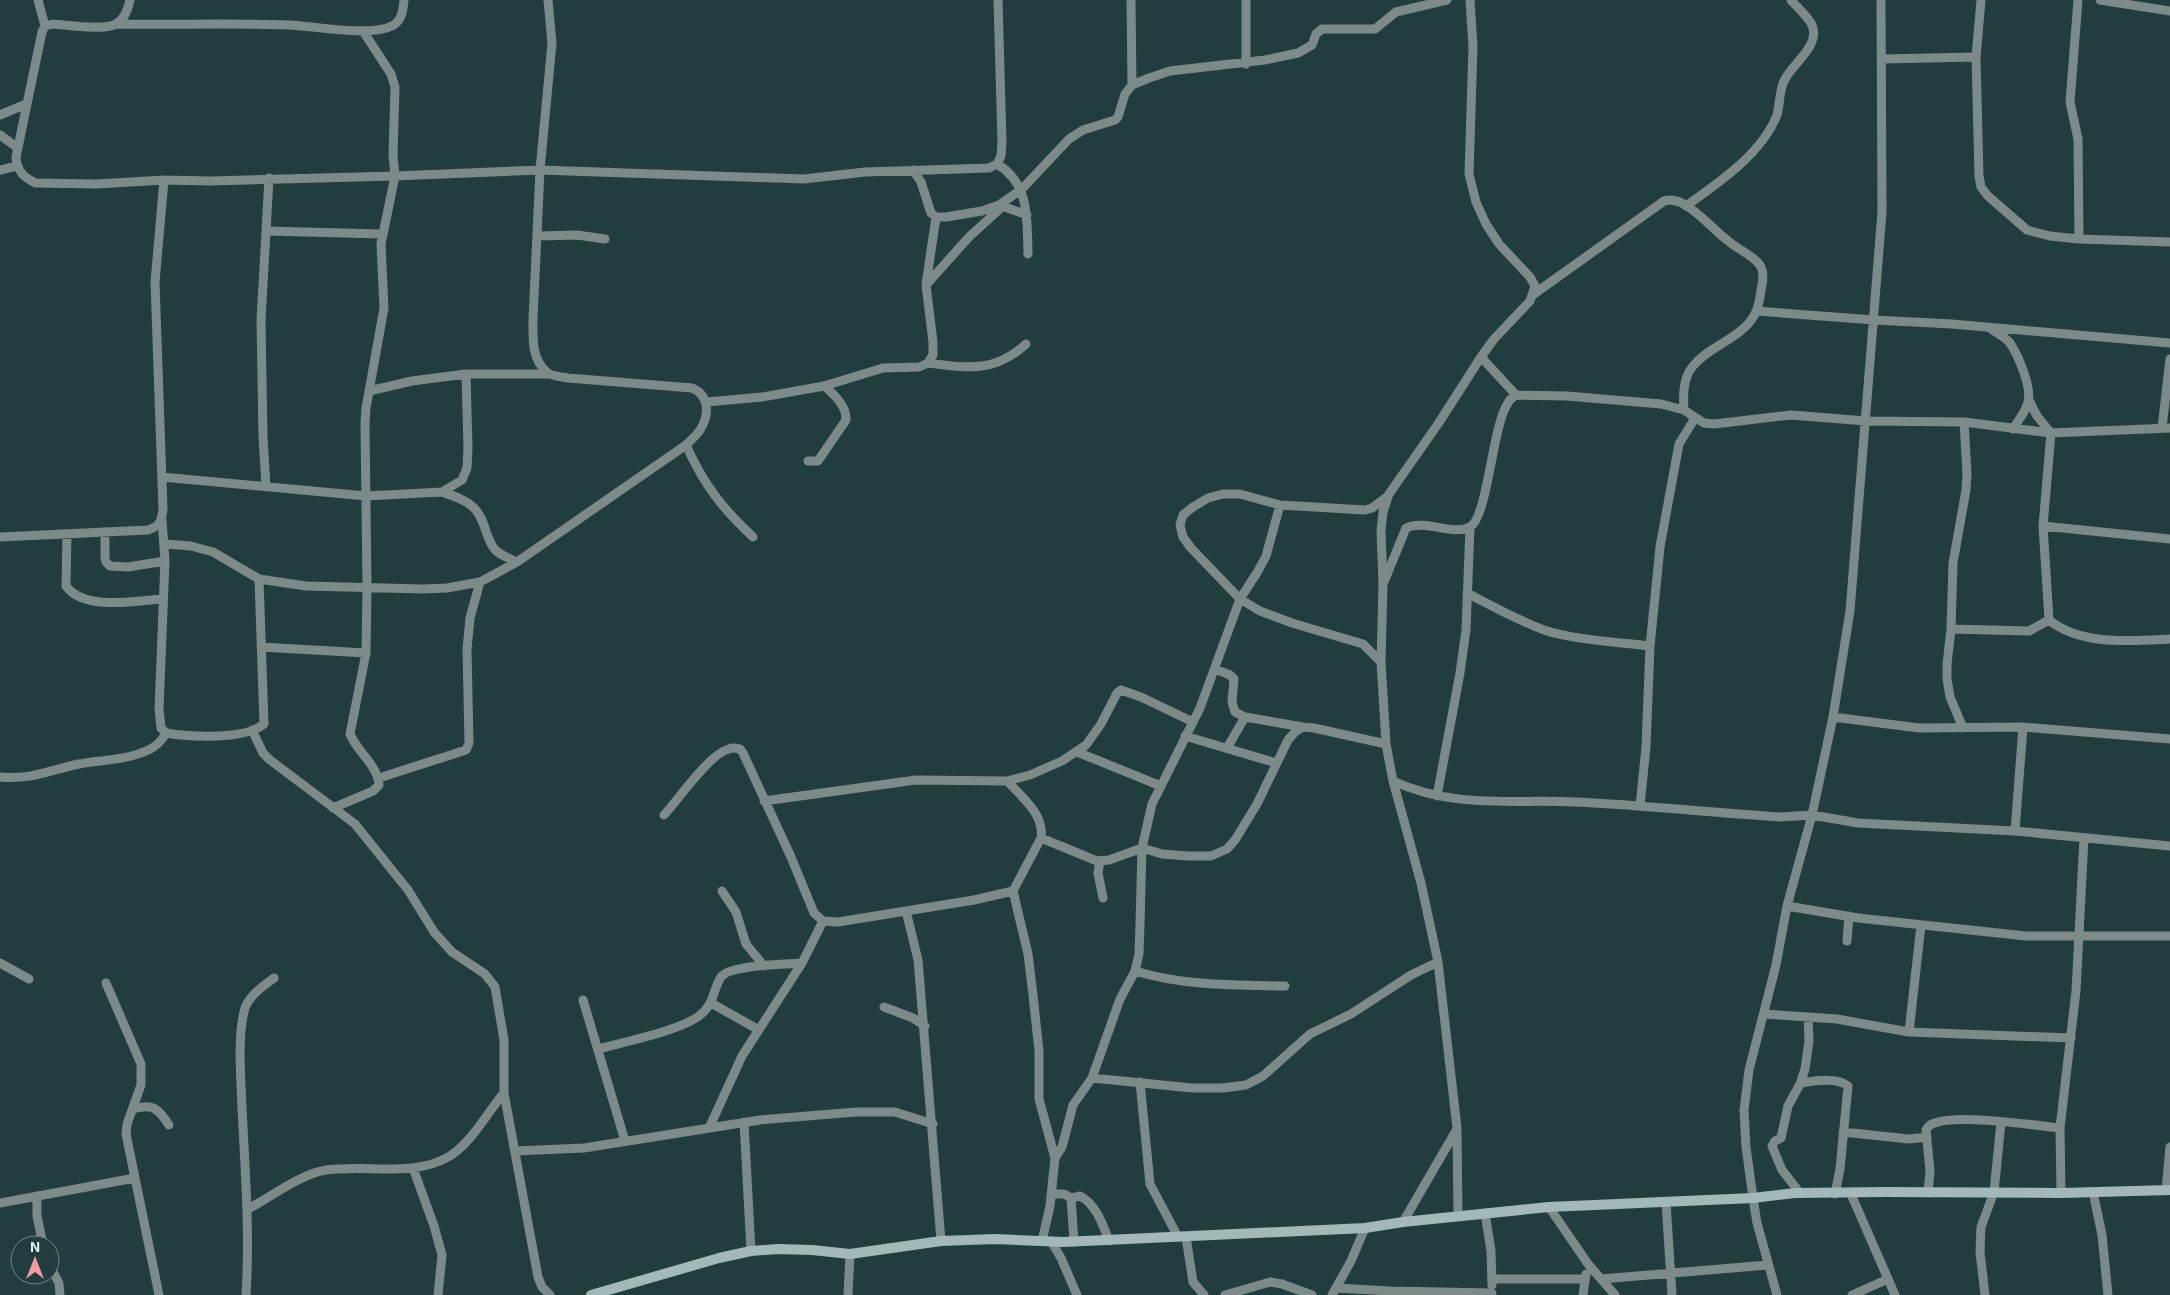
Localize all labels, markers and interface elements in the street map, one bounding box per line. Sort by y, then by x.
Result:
north arrow [10,1235,60,1285]
text: N [30,1238,40,1255]

